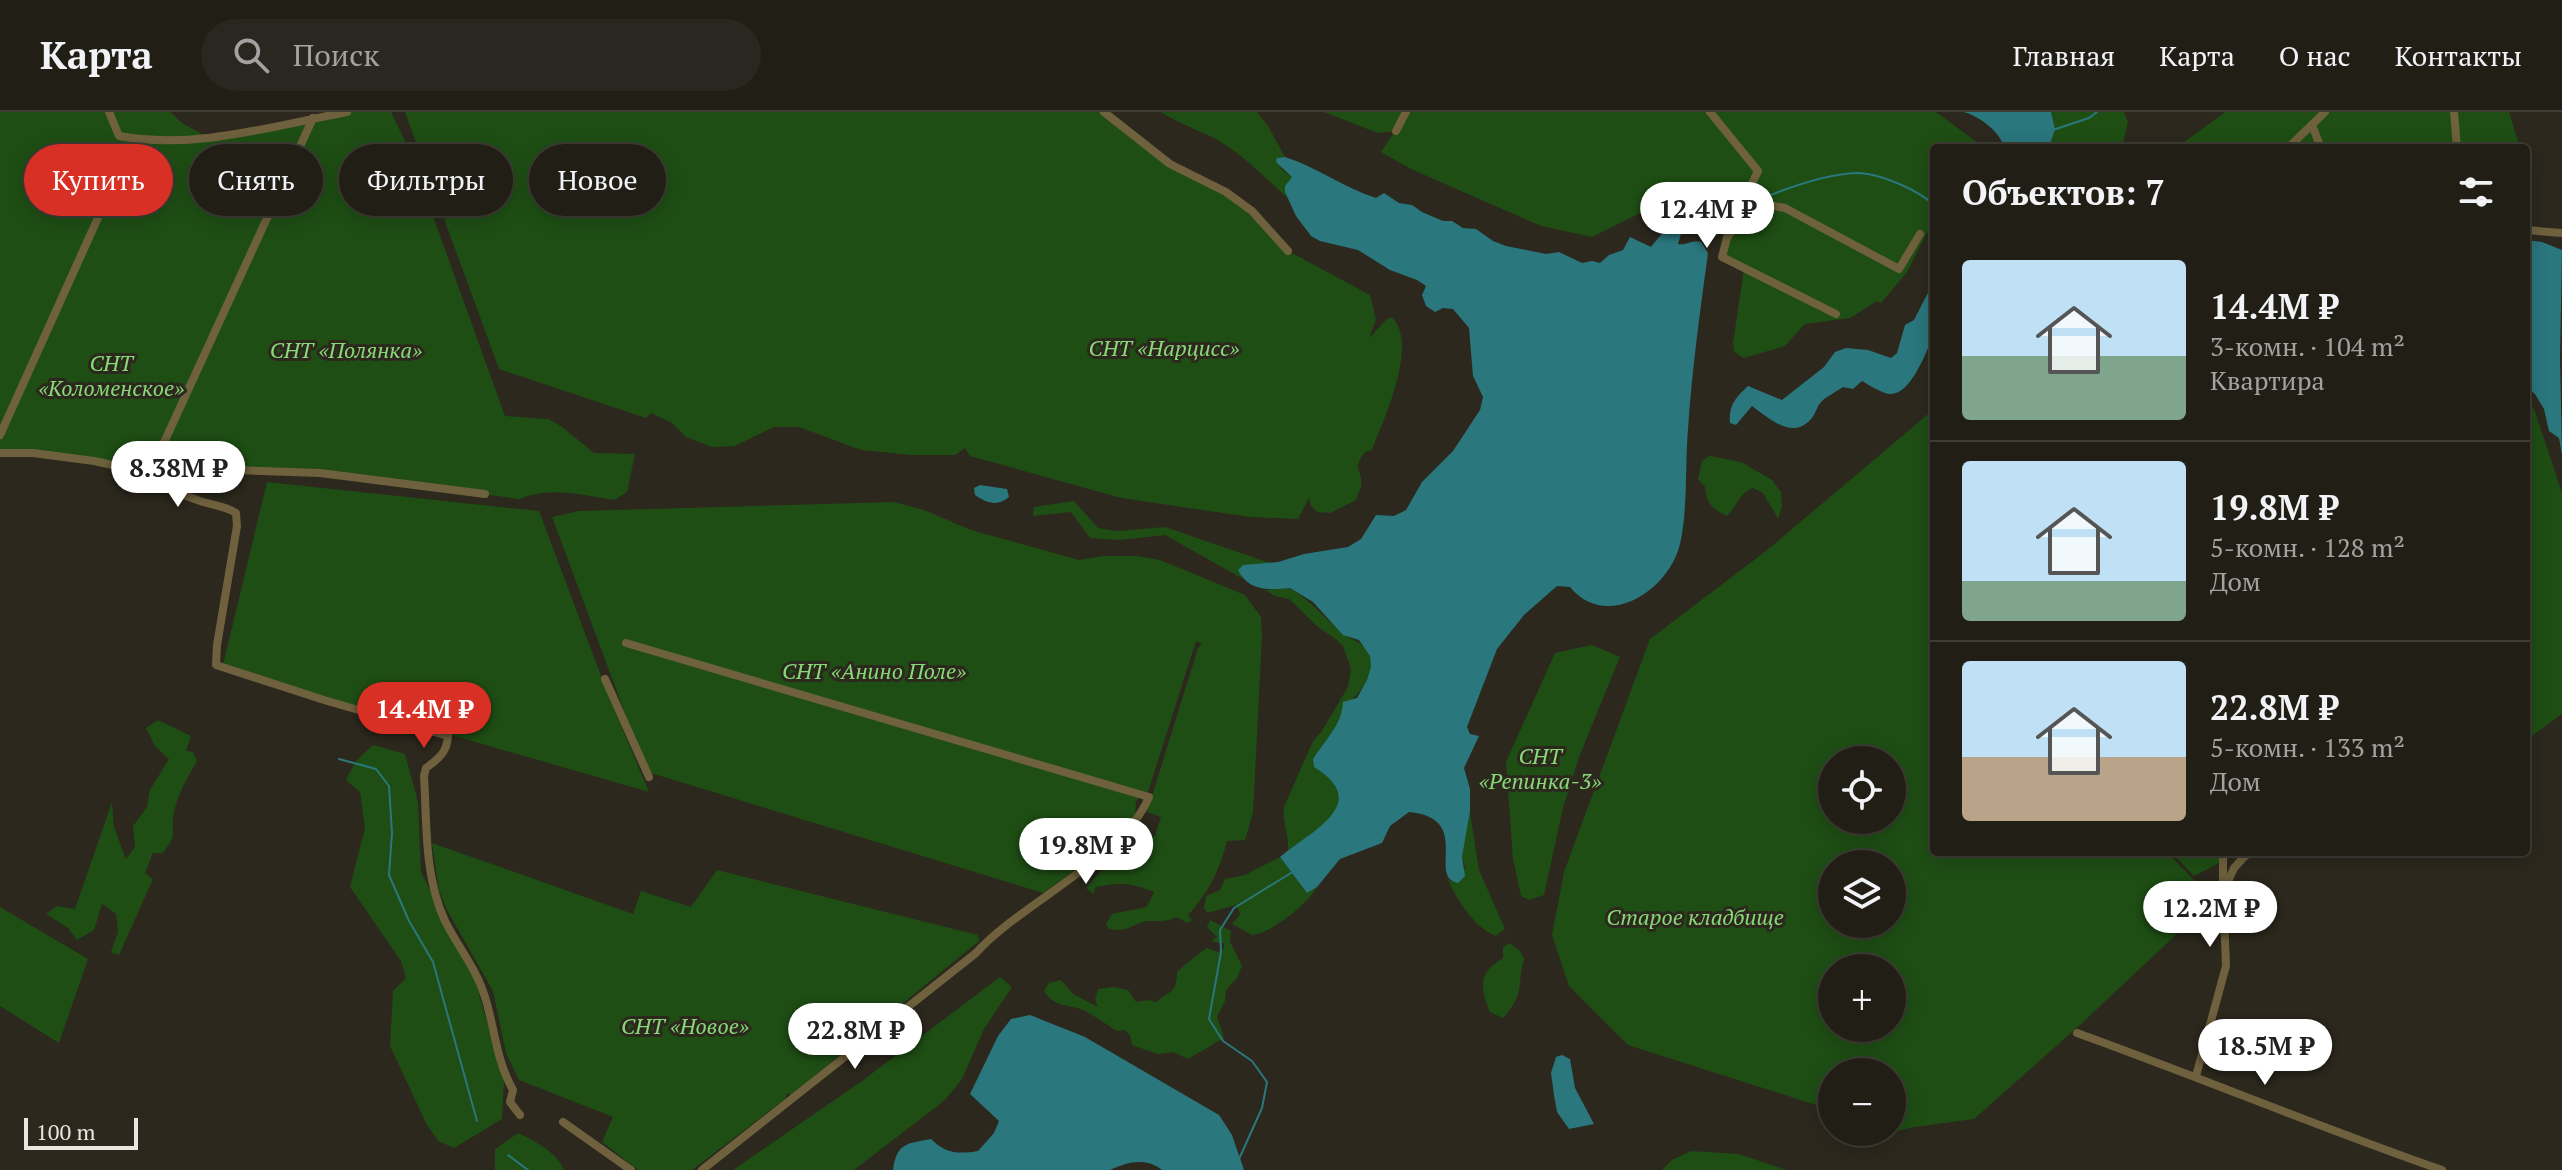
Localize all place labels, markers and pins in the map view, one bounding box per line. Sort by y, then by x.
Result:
pin: 12.4M ₽ [1633,182,1781,250]
pin: 8.38M ₽ [104,441,252,509]
pin: 14.4M ₽ [350,682,498,750]
pin: 19.8M ₽ [1012,818,1160,886]
pin: 12.2M ₽ [2136,881,2284,949]
pin: 22.8M ₽ [781,1003,929,1071]
pin: 18.5M ₽ [2191,1019,2339,1087]

